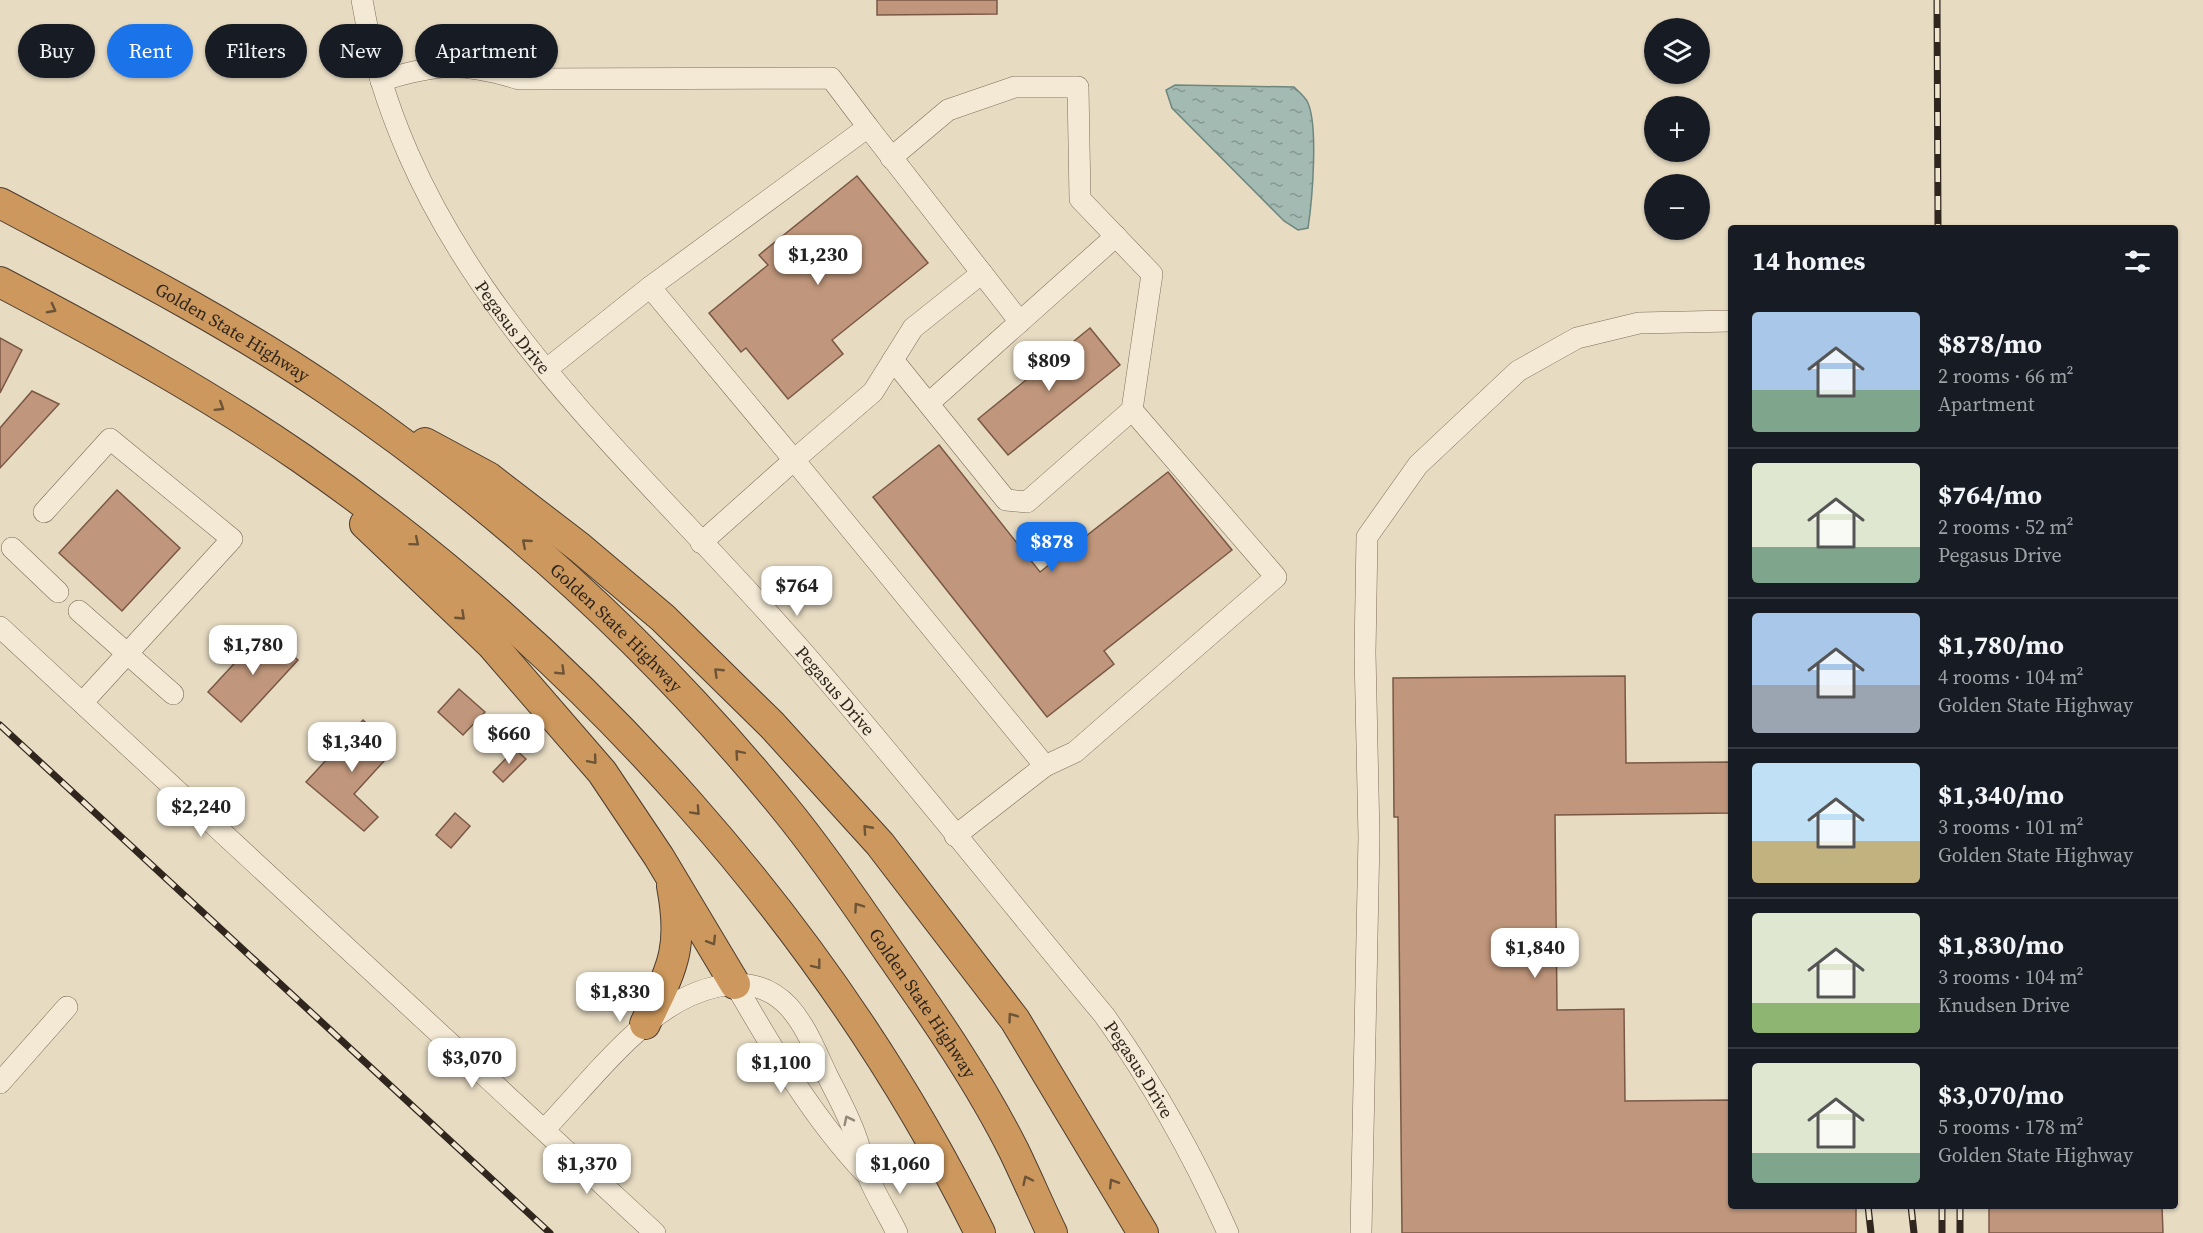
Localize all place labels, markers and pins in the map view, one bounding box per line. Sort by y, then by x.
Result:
pin: $1,230 [769,235,867,286]
pin: $809 [1013,341,1085,392]
pin: $878 [1016,522,1088,573]
pin: $764 [761,566,833,617]
pin: $1,780 [204,625,302,676]
pin: $660 [473,714,545,765]
pin: $1,340 [303,722,401,773]
pin: $2,240 [152,787,250,838]
pin: $1,840 [1486,928,1584,979]
pin: $1,830 [571,972,669,1023]
pin: $3,070 [423,1038,521,1089]
pin: $1,100 [732,1043,830,1094]
pin: $1,370 [538,1144,636,1195]
pin: $1,060 [851,1144,949,1195]

